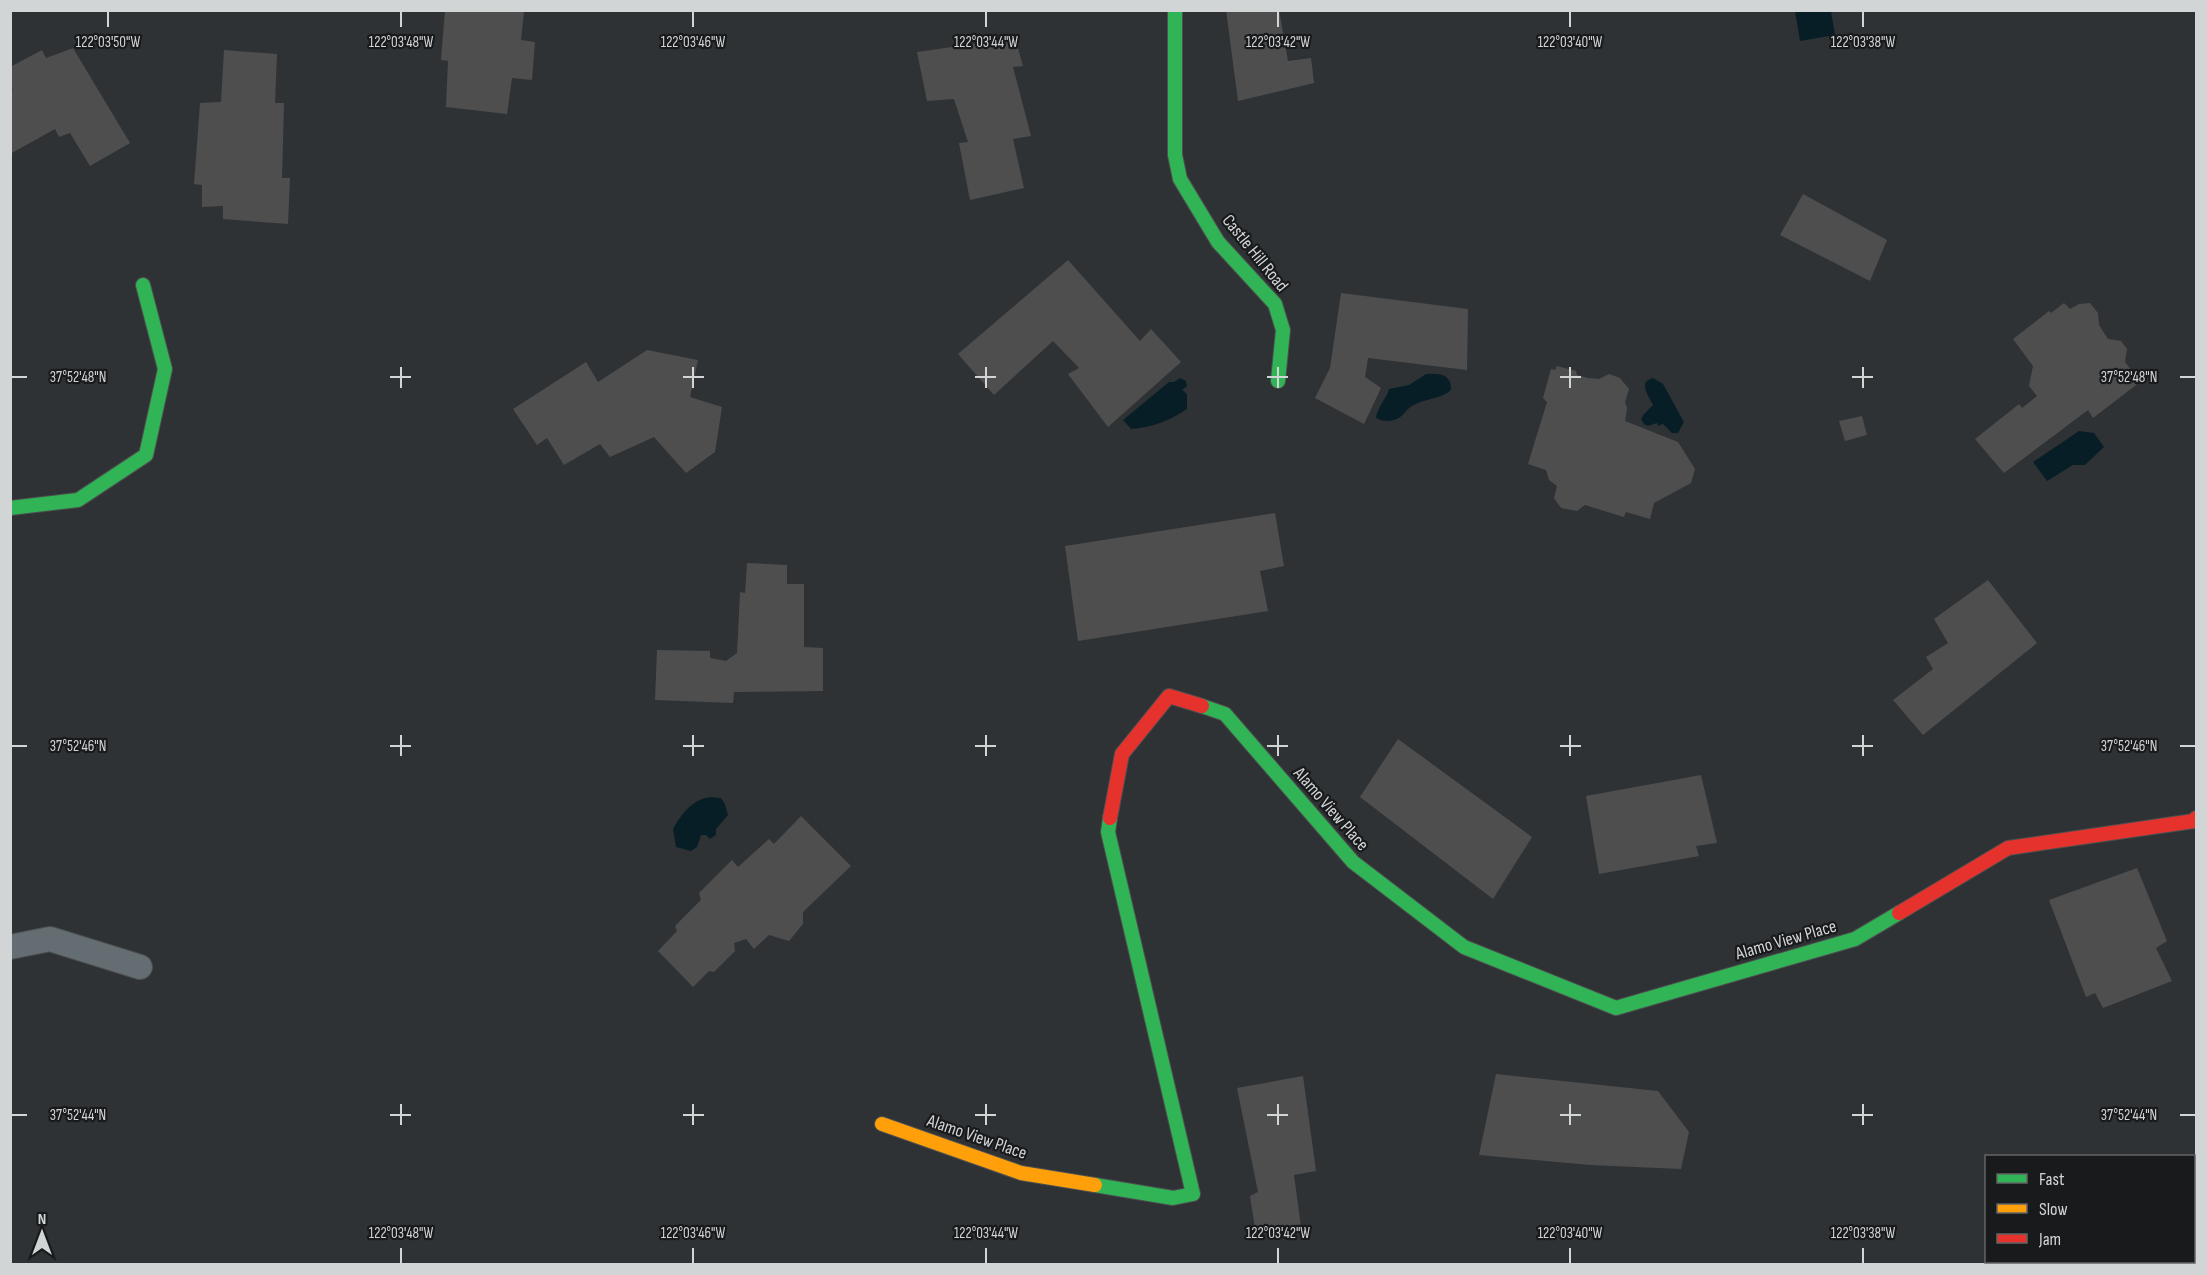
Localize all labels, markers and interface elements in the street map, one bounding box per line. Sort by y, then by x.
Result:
text: 122°03'50"W [76,33,140,52]
text: 122°03'48"W [369,33,433,52]
text: 122°03'46"W [661,33,725,52]
text: 122°03'44"W [954,33,1018,52]
text: 122°03'42"W [1246,33,1310,52]
text: 122°03'40"W [1538,33,1603,52]
text: 122°03'38"W [1831,33,1895,52]
street label: Castle Hill Road [1218,210,1292,296]
text: 37°52'48"N [50,368,106,387]
text: 37°52'48"N [2101,368,2157,387]
text: 37°52'46"N [50,737,106,756]
text: 37°52'46"N [2101,737,2157,756]
street label: Alamo View Place [1288,762,1373,855]
street label: Alamo View Place [1732,916,1839,965]
text: 37°52'44"N [50,1106,106,1125]
text: 37°52'44"N [2101,1106,2157,1125]
street label: Alamo View Place [923,1110,1030,1164]
legend [1985,1155,2195,1263]
text: Fast [2039,1169,2065,1190]
text: Slow [2039,1199,2068,1220]
north arrow [12,1203,72,1263]
text: N [38,1210,46,1229]
text: 122°03'48"W [369,1224,433,1243]
text: 122°03'46"W [661,1224,725,1243]
text: 122°03'44"W [954,1224,1018,1243]
text: 122°03'42"W [1246,1224,1310,1243]
text: 122°03'40"W [1538,1224,1603,1243]
text: 122°03'38"W [1831,1224,1895,1243]
text: Jam [2038,1229,2061,1250]

